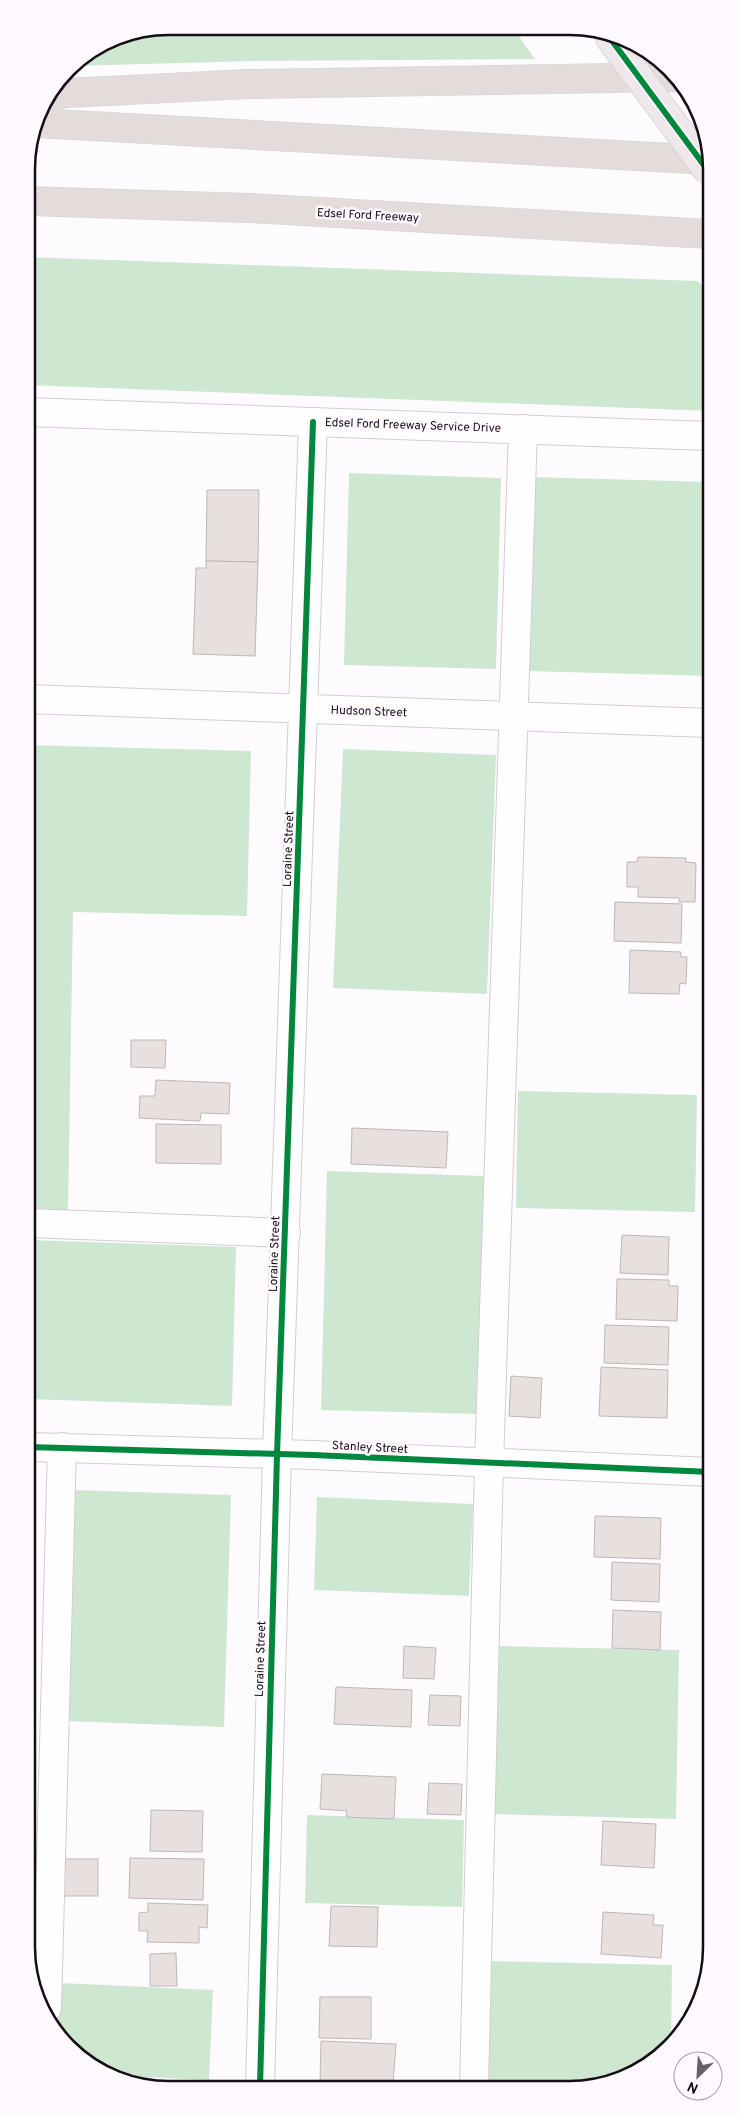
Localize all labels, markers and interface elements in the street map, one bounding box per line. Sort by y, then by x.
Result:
street label: Edsel Ford Freeway [317,205,419,227]
street label: Edsel Ford Freeway Service Drive [325,415,501,437]
street label: Hudson Street [330,703,408,721]
street label: Loraine Street [280,811,298,887]
street label: Loraine Street [266,1216,284,1292]
street label: Stanley Street [331,1438,408,1458]
street label: Loraine Street [252,1621,270,1697]
north arrow [673,2051,723,2101]
text: N [685,2077,701,2096]

